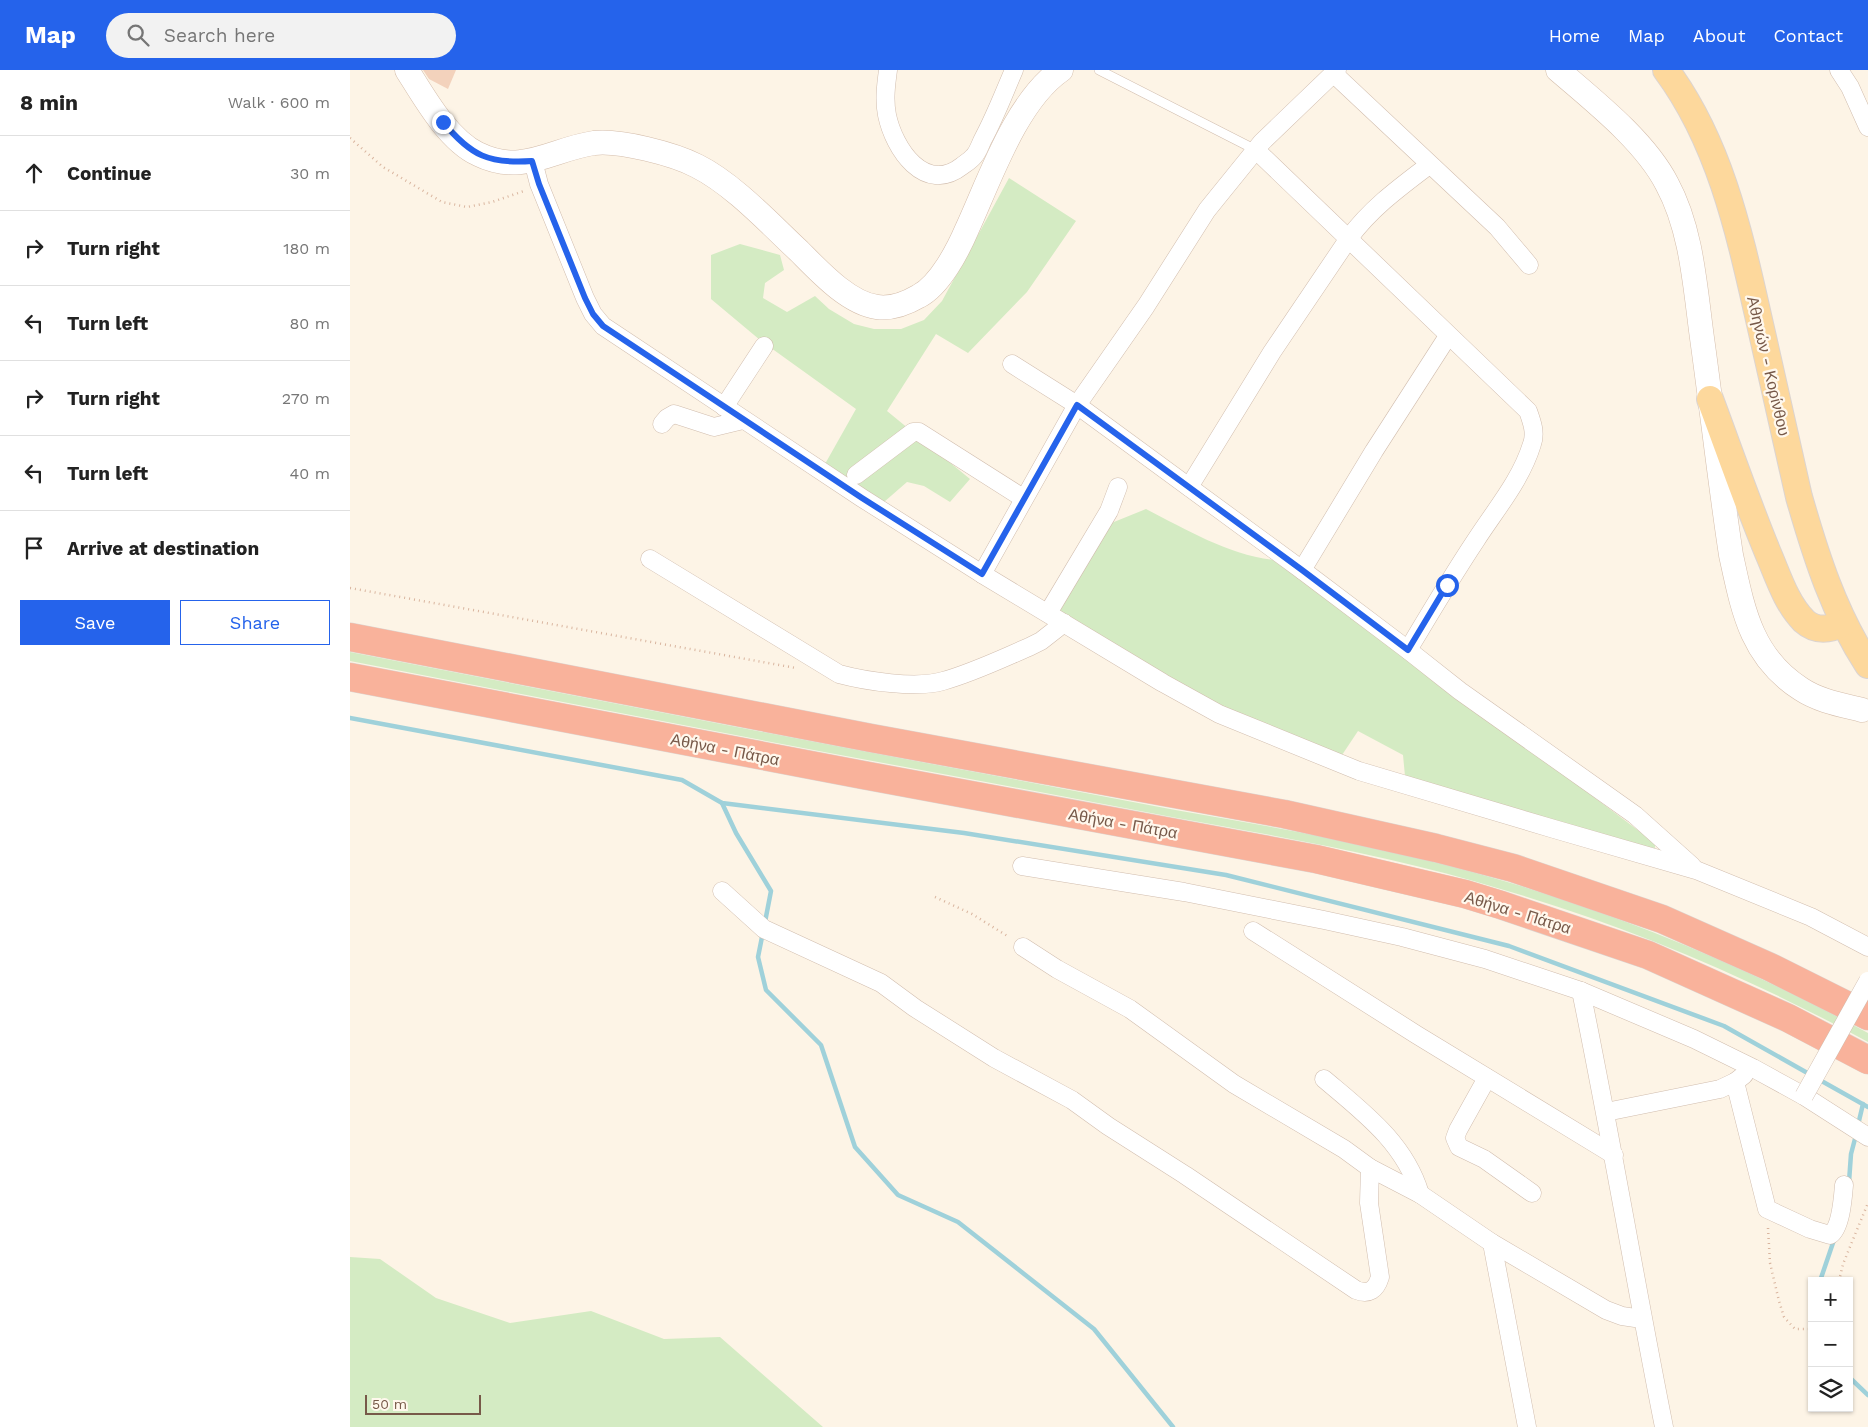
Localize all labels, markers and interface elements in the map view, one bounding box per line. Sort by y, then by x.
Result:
search box [106,13,456,58]
text: Map [25,21,76,49]
icon: search [124,21,152,49]
text: Search here [164,24,275,47]
text: Home [1549,25,1600,46]
text: Map [1628,25,1665,46]
text: About [1693,25,1745,46]
text: Contact [1773,25,1843,46]
text: 8 min [20,90,78,115]
text: Walk · 600 m [228,93,330,112]
route end [432,111,455,134]
icon: ahead [20,159,48,187]
text: Continue [67,162,151,185]
text: 30 m [290,164,330,183]
icon: right [20,234,48,262]
text: Turn right [67,237,160,260]
text: 180 m [283,239,330,258]
street label: Αθηνών - Κορίνθου [1743,294,1794,438]
icon: left [20,309,48,337]
text: Turn left [67,312,148,335]
text: 80 m [289,314,330,333]
icon: right [20,384,48,412]
text: Turn right [67,387,160,410]
text: 270 m [282,389,330,408]
icon: left [20,459,48,487]
text: Turn left [67,462,148,485]
text: 40 m [290,464,330,483]
icon: arrive [20,534,48,562]
text: Arrive at destination [67,537,259,560]
route start [1436,574,1459,597]
button: Save [20,600,170,645]
button: Share [180,600,330,645]
street label: Αθήνα - Πάτρα [669,730,781,769]
street label: Αθήνα - Πάτρα [1067,805,1179,842]
street label: Αθήνα - Πάτρα [1462,887,1573,938]
map controls [1808,1277,1853,1412]
button: + [1808,1277,1853,1322]
button: − [1808,1322,1853,1367]
button: layers [1808,1367,1853,1412]
scale bar [365,1392,481,1415]
text: 50 m [372,1396,407,1412]

